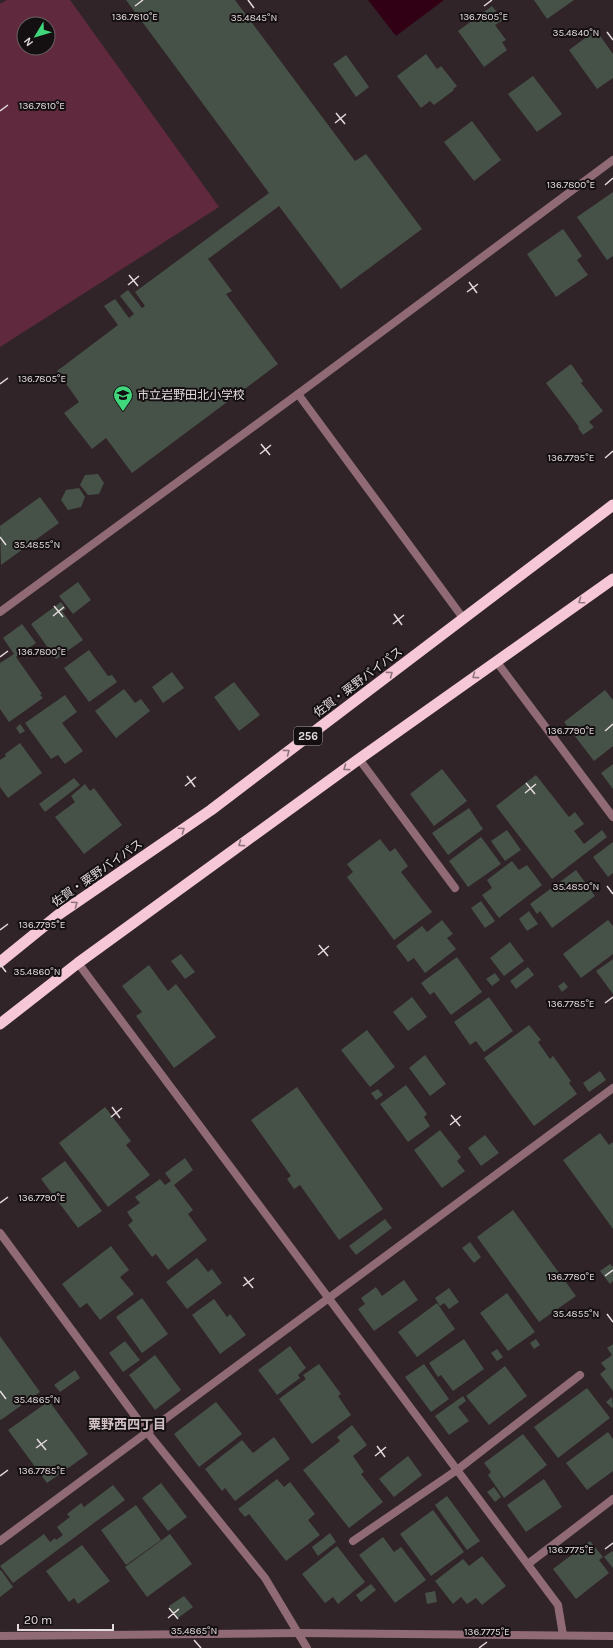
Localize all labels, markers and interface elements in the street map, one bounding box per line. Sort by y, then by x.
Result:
text: 136.7810°E [112,11,158,23]
text: 136.7805°E [460,11,508,23]
text: 35.4845°N [231,12,277,24]
north arrow [16,16,56,56]
text: 35.4840°N [553,27,599,39]
text: N [21,35,36,49]
text: 136.7810°E [19,100,65,112]
text: 136.7800°E [547,179,595,191]
text: 136.7805°E [18,373,66,385]
school or university icon: 市立岩野田北小学校 [112,384,134,412]
place label: 市立岩野田北小学校 [137,388,245,402]
text: 136.7795°E [548,452,594,464]
text: 35.4855°N [14,539,60,551]
one-way arrow [578,596,585,604]
street label: 佐賀・粟野バイパス [311,644,405,720]
text: 136.7800°E [18,646,66,658]
one-way arrow [386,671,393,678]
one-way arrow [472,671,479,678]
text: 136.7790°E [548,725,594,737]
road number: 256 [294,727,322,745]
one-way arrow [282,750,289,757]
one-way arrow [344,763,351,770]
one-way arrow [178,827,185,835]
street label: 佐賀・粟野バイパス [49,836,145,910]
one-way arrow [238,840,245,847]
text: 35.4850°N [553,881,599,893]
one-way arrow [71,901,78,909]
text: 136.7795°E [19,919,65,931]
text: 35.4860°N [14,966,60,978]
text: 136.7785°E [548,998,594,1010]
text: 136.7790°E [19,1192,65,1204]
text: 136.7780°E [547,1271,595,1283]
text: 35.4855°N [553,1308,599,1320]
text: 35.4865°N [14,1394,60,1406]
district label: 粟野西四丁目 [88,1417,166,1432]
text: 136.7785°E [19,1465,65,1477]
text: 136.7775°E [548,1544,594,1556]
scale bar [18,1606,113,1632]
text: 20 m [24,1613,52,1627]
text: 35.4865°N [171,1625,217,1637]
text: 136.7775°E [464,1626,510,1638]

